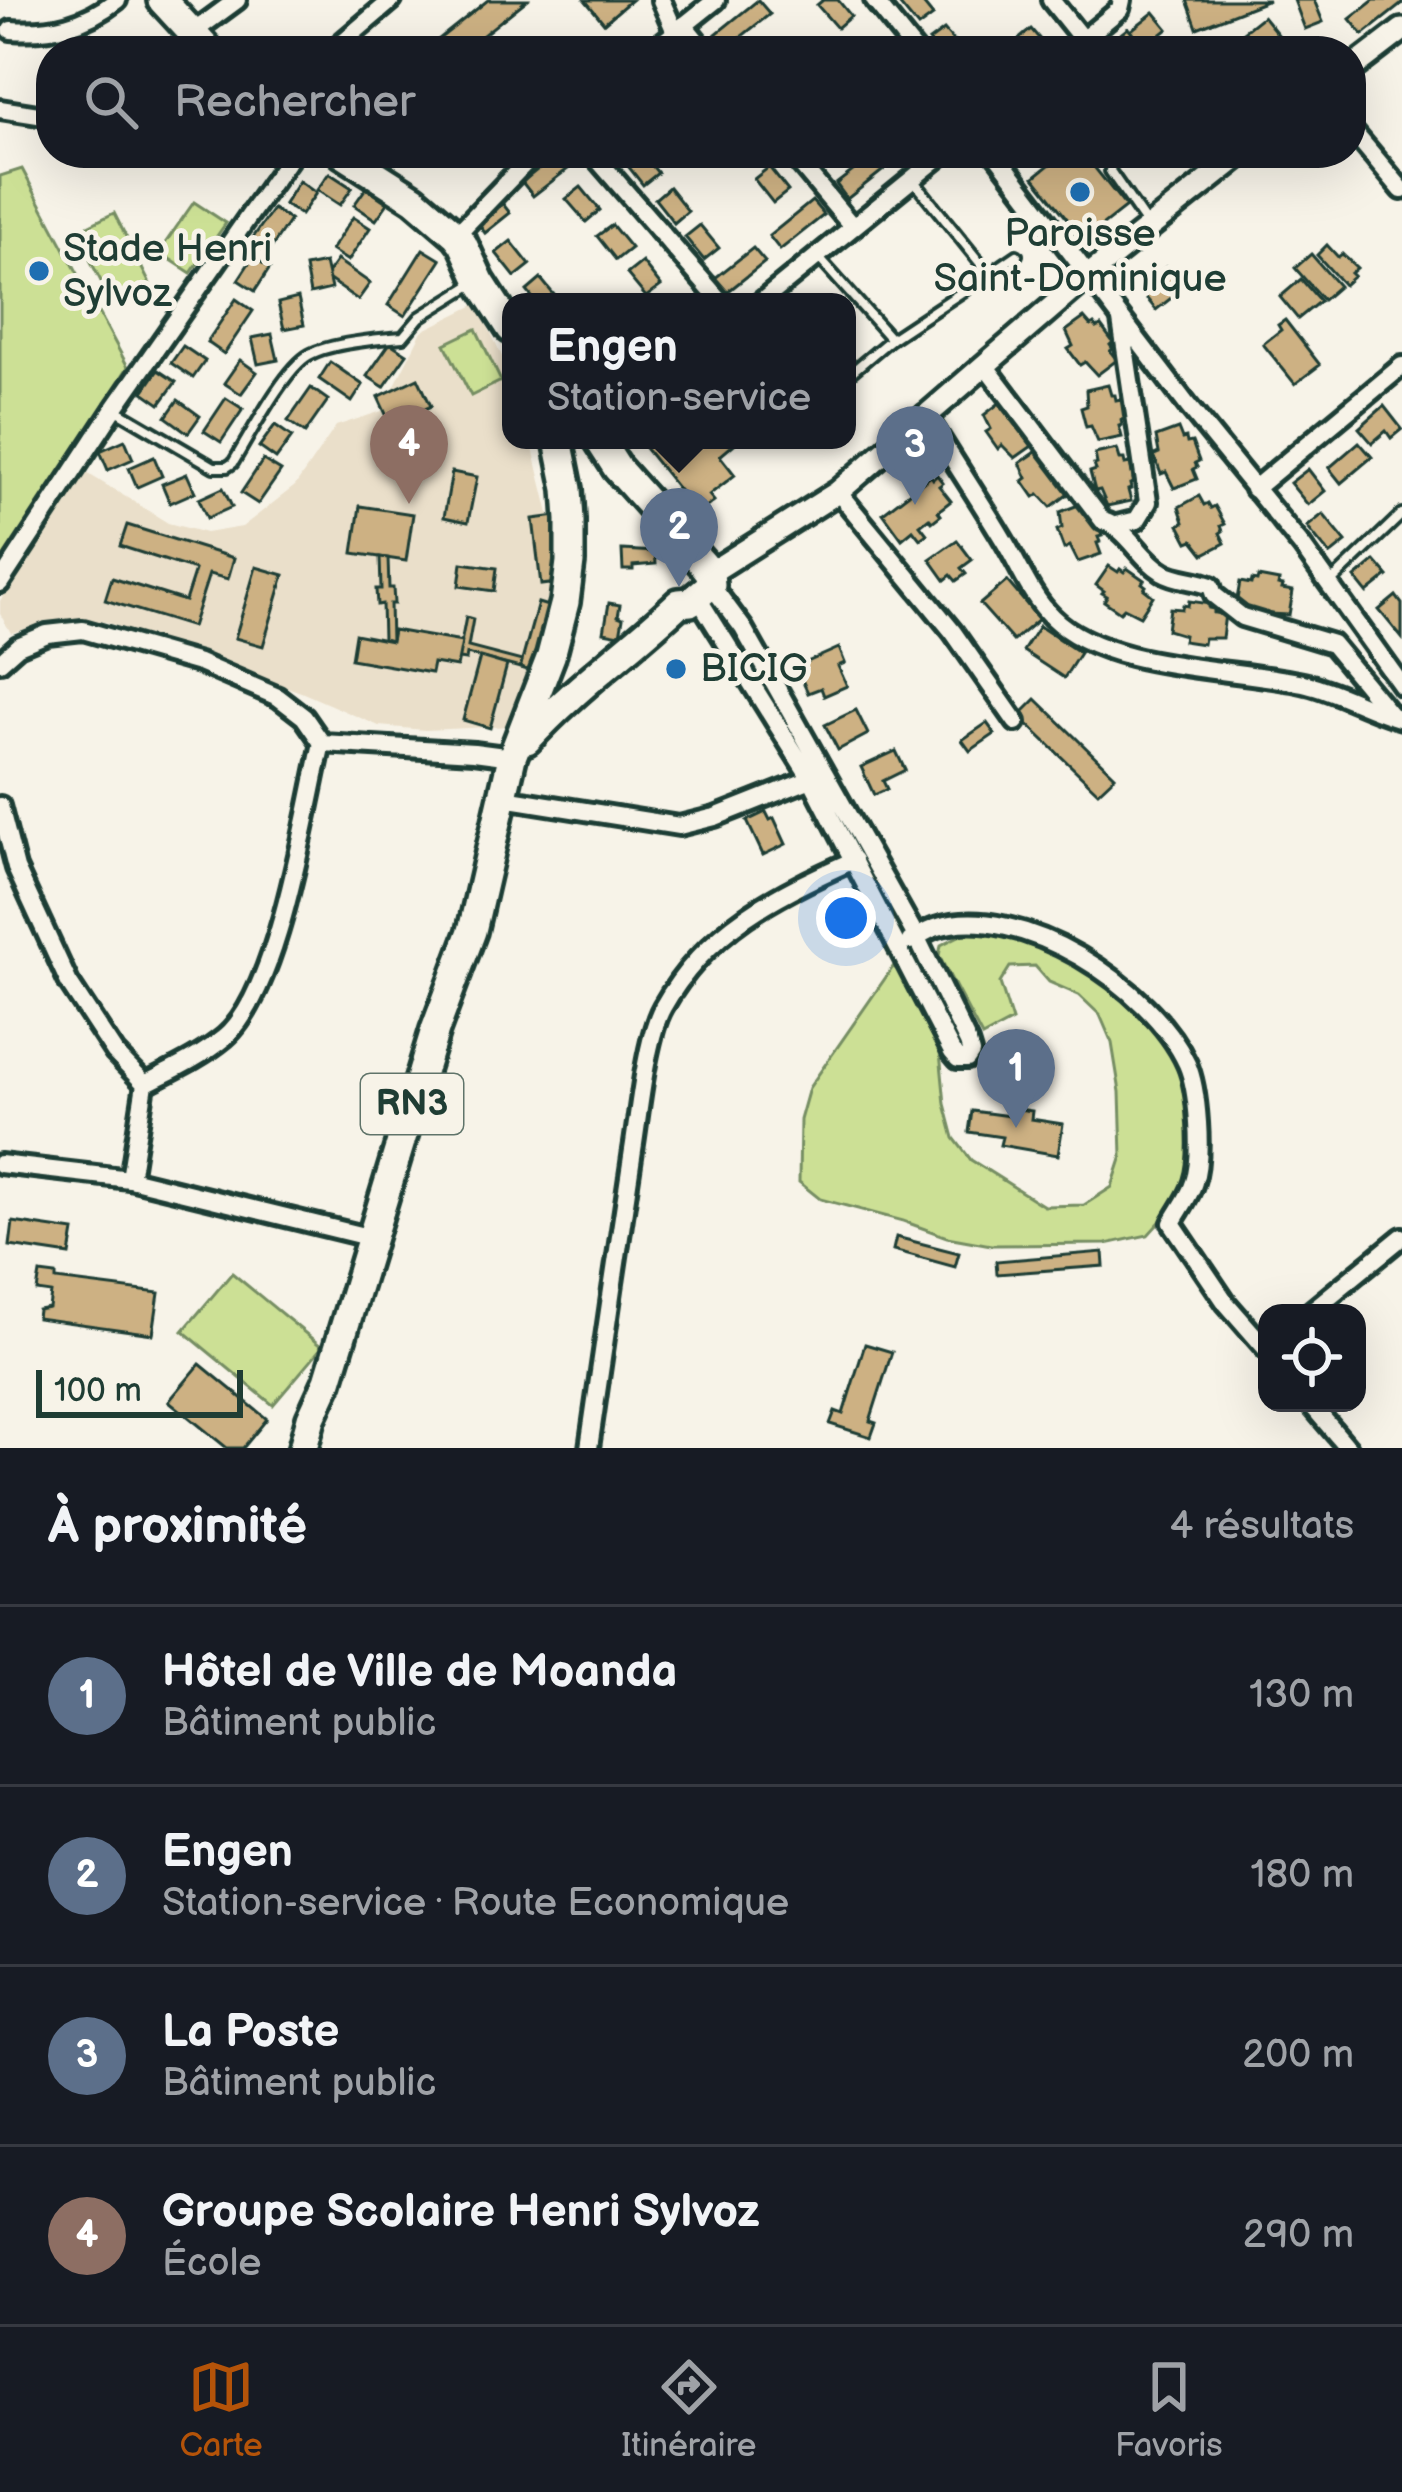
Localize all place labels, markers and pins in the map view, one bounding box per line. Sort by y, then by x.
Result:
marker: Paroisse Saint-Dominique [1067,179,1093,205]
place label: Paroisse Saint-Dominique [933,211,1227,303]
place label: Stade Henri Sylvoz [63,226,272,318]
marker: Stade Henri Sylvoz [26,258,52,284]
pin: 4 [370,405,448,504]
pin: 3 [876,406,954,505]
pin: 2 [640,488,718,587]
place label: BICIG [700,646,808,693]
marker: BICIG [663,656,689,682]
pin: 1 [977,1029,1055,1128]

